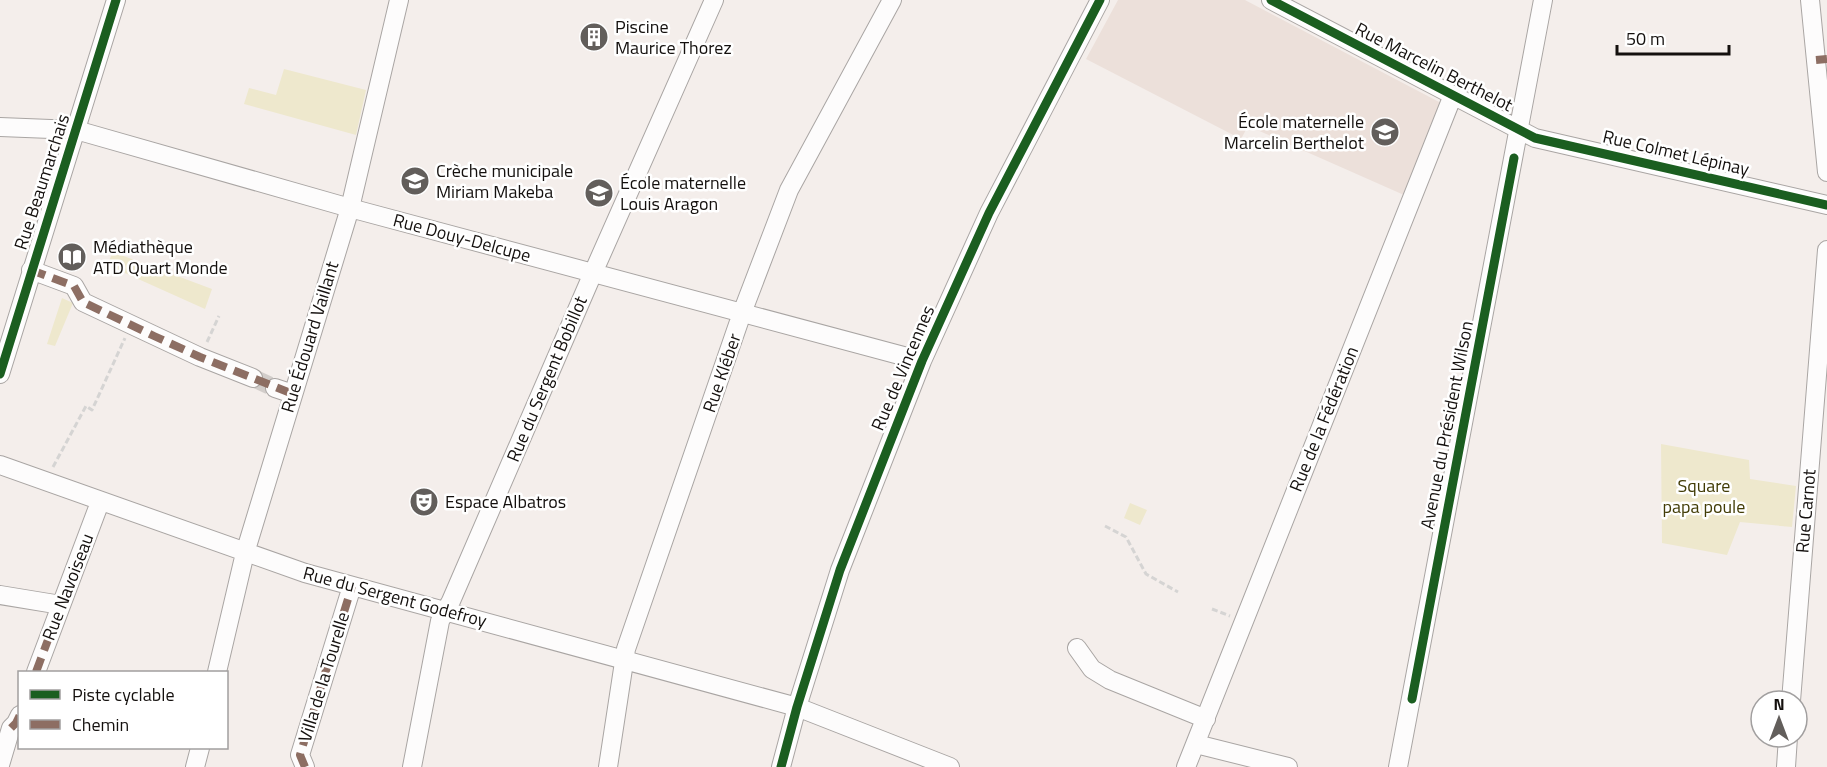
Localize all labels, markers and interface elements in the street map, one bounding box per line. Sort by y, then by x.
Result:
place label: Piscine Maurice Thorez [615,13,732,61]
street label: Rue Marcelin Berthelot [1351,15,1518,118]
scale bar [1617,18,1730,56]
building icon: Piscine Maurice Thorez [578,21,610,53]
text: 50 m [1626,25,1665,52]
place label: École maternelle Marcelin Berthelot [1224,108,1365,156]
street label: Rue Beaumarchais [7,110,76,253]
school or university icon: École maternelle Marcelin Berthelot [1369,116,1401,148]
street label: Rue Colmet Lépinay [1600,123,1752,183]
place label: Crèche municipale Miriam Makeba [436,157,573,205]
school or university icon: Crèche municipale Miriam Makeba [399,165,431,197]
place label: École maternelle Louis Aragon [620,169,746,217]
school or university icon: École maternelle Louis Aragon [583,177,615,209]
street label: Rue Douy-Delcupe [390,206,534,269]
place label: Médiathèque ATD Quart Monde [93,233,228,281]
library icon: Médiathèque ATD Quart Monde [56,241,88,273]
street label: Rue Édouard Vaillant [274,257,346,416]
street label: Rue du Sergent Bobillot [499,291,594,466]
street label: Rue de Vincennes [864,301,941,435]
street label: Avenue du Président Wilson [1413,319,1480,531]
street label: Rue Kléber [695,330,748,416]
street label: Rue de la Fédération [1282,342,1365,496]
street label: Rue Carnot [1788,467,1823,554]
park label: Square papa poule [1663,472,1745,520]
theatre icon: Espace Albatros [408,486,440,518]
place label: Espace Albatros [445,488,566,515]
street label: Rue Navoiseau [35,529,100,644]
street label: Rue du Sergent Godefroy [300,559,490,634]
street label: Villa de la Tourelle [291,608,356,745]
legend [18,671,228,749]
text: Piste cyclable [72,681,174,708]
north arrow [1749,689,1809,749]
text: N [1773,692,1785,716]
text: Chemin [72,711,129,738]

